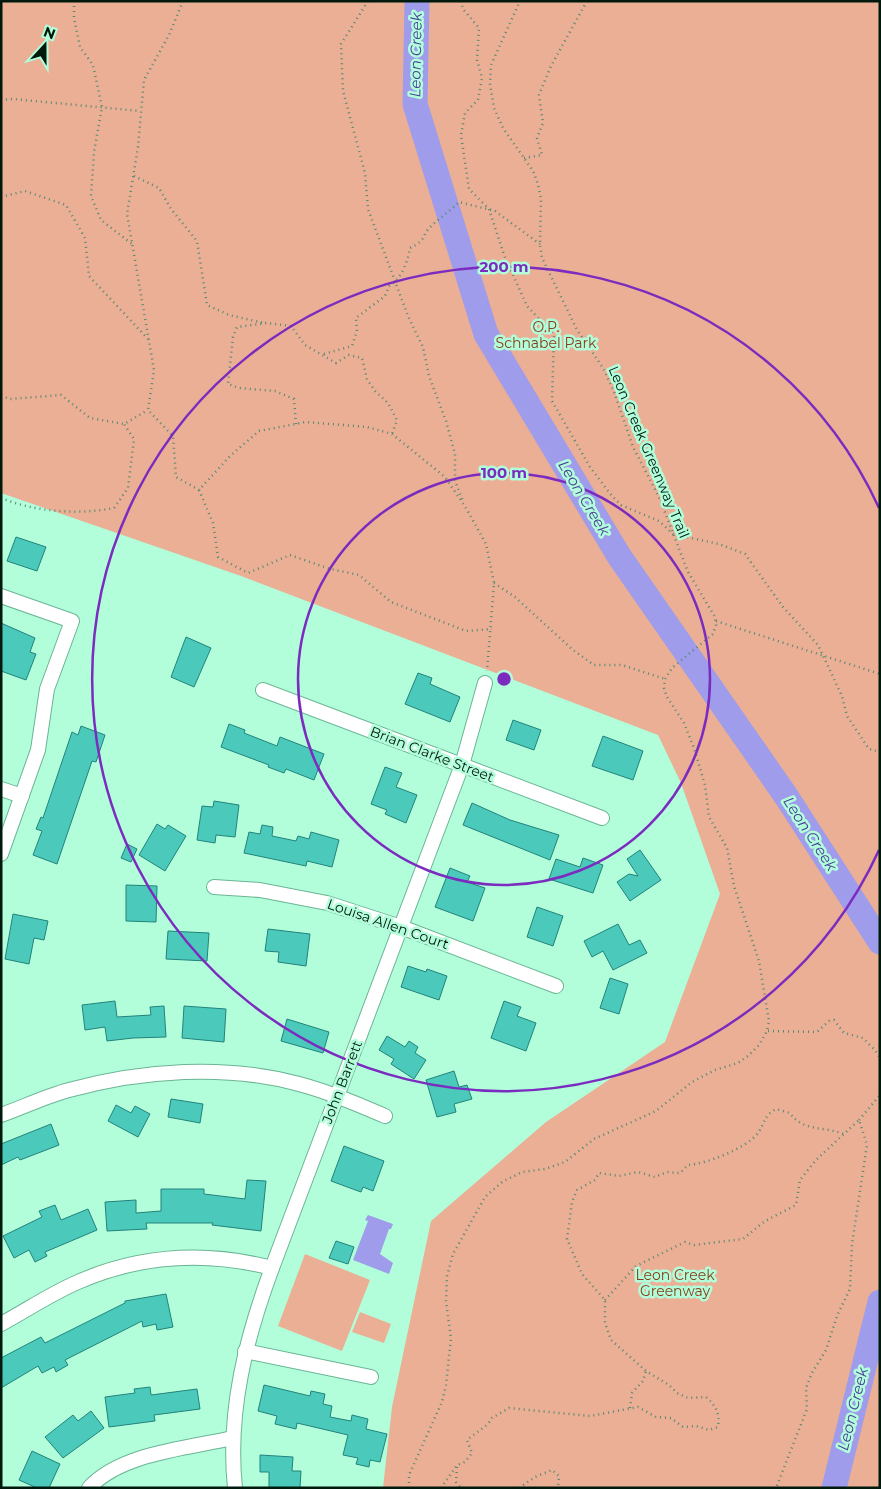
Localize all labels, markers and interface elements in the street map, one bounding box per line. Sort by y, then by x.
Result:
water label: Leon Creek [405,11,426,98]
north arrow [20,20,70,70]
text: N [41,22,58,43]
text: 200 m [479,257,529,276]
park label: O.P. Schnabel Park [496,318,597,352]
street label: Leon Creek Greenway Trail [605,363,693,541]
water label: Leon Creek [554,456,615,540]
text: 100 m [481,463,527,482]
centre of rings [495,670,513,688]
street label: Brian Clarke Street [368,722,497,786]
water label: Leon Creek [779,793,842,875]
street label: Louisa Allen Court [325,895,451,953]
street label: John Barrett [318,1038,366,1127]
park label: Leon Creek Greenway [635,1266,715,1300]
water label: Leon Creek [833,1364,872,1452]

